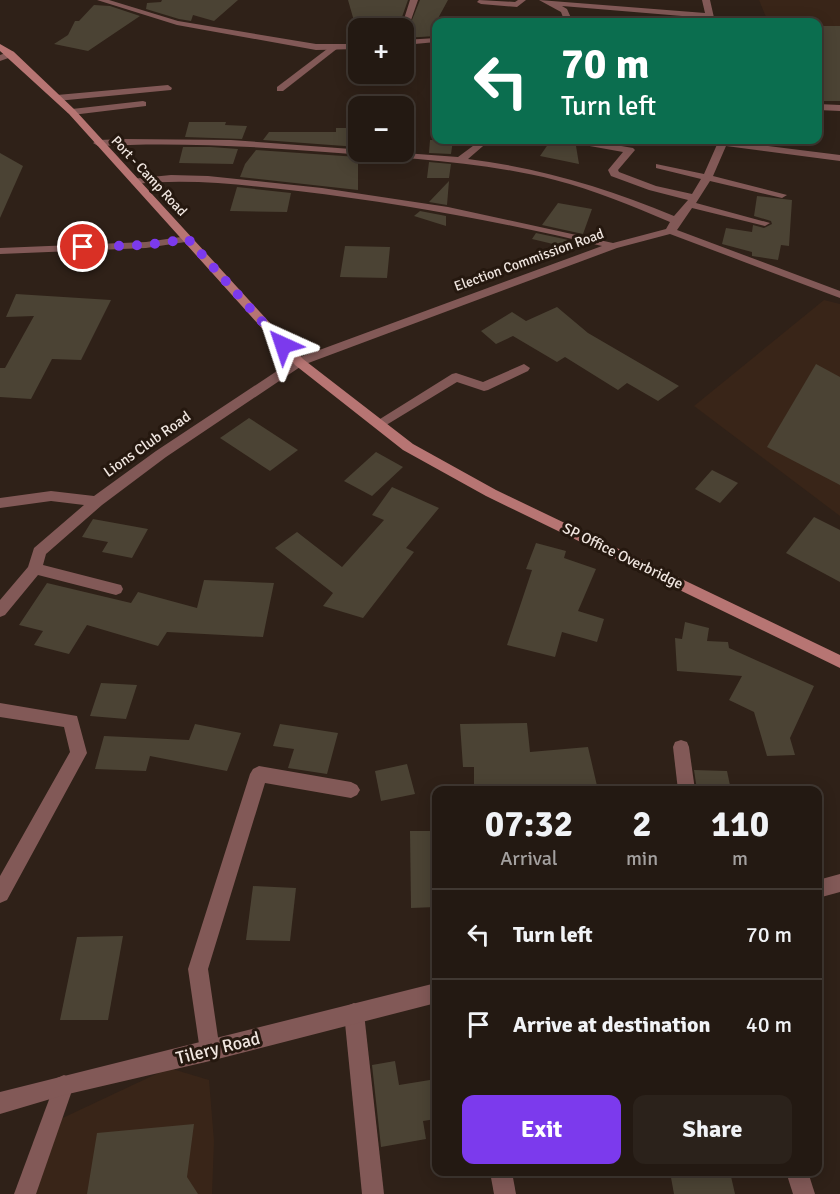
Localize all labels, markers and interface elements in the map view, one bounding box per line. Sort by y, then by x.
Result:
map controls [348,18,414,162]
button: + [348,18,414,84]
text: 70 m [561,39,650,90]
icon: left [462,42,540,120]
text: Turn left [561,90,656,123]
button: − [348,96,414,162]
street label: Port - Camp Road [108,132,190,220]
pin [57,221,108,272]
street label: Election Commission Road [452,225,606,295]
icon: arrive [66,230,99,263]
position arrow [251,313,315,377]
street label: Lions Club Road [100,407,194,481]
street label: SP Office Overbridge [560,519,686,593]
text: 07:32 [485,802,573,847]
text: 2 [632,802,652,847]
text: 110 [711,802,769,847]
text: Arrival [500,846,558,871]
text: min [626,846,658,871]
text: m [732,846,748,871]
icon: left [462,918,495,951]
text: Turn left [513,921,593,948]
text: 70 m [746,921,792,948]
icon: arrive [462,1008,495,1041]
text: Arrive at destination [513,1011,710,1038]
text: 40 m [746,1011,792,1038]
street label: Tilery Road [174,1027,262,1069]
button: Exit [462,1095,621,1164]
button: Share [633,1095,792,1164]

